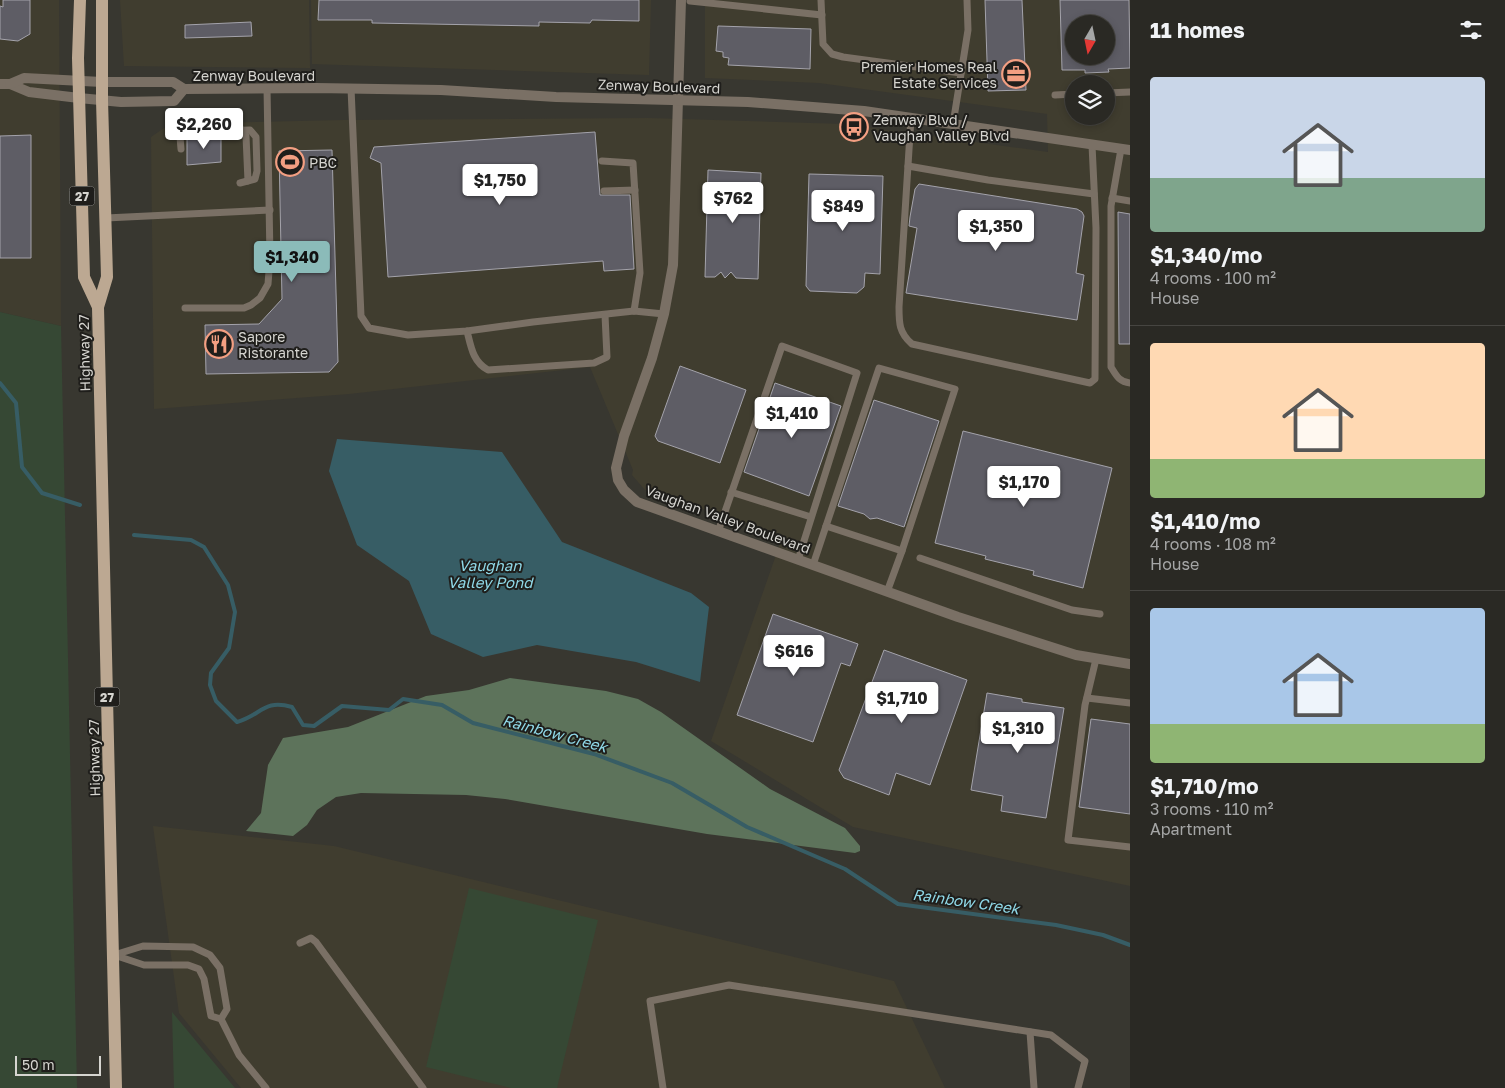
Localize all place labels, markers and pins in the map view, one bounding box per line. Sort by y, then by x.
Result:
place label: Premier Homes Real Estate Services [861,58,997,91]
office icon: Premier Homes Real Estate Services [1001,59,1031,89]
pin: $2,260 [163,108,245,150]
place label: Zenway Blvd / Vaughan Valley Blvd [873,111,1009,144]
bus stop icon: Zenway Blvd / Vaughan Valley Blvd [839,112,869,142]
sports icon: PBC [275,147,305,177]
place label: PBC [309,154,337,171]
pin: $1,750 [459,164,541,206]
pin: $762 [703,182,763,224]
pin: $849 [813,190,873,232]
pin: $1,350 [955,210,1037,252]
pin: $1,340 [251,240,333,283]
place label: Sapore Ristorante [238,328,308,361]
restaurant icon: Sapore Ristorante [204,329,234,359]
pin: $1,410 [751,396,833,439]
pin: $1,170 [983,466,1065,508]
pin: $616 [764,634,824,677]
pin: $1,710 [861,682,943,724]
pin: $1,310 [977,712,1059,754]

